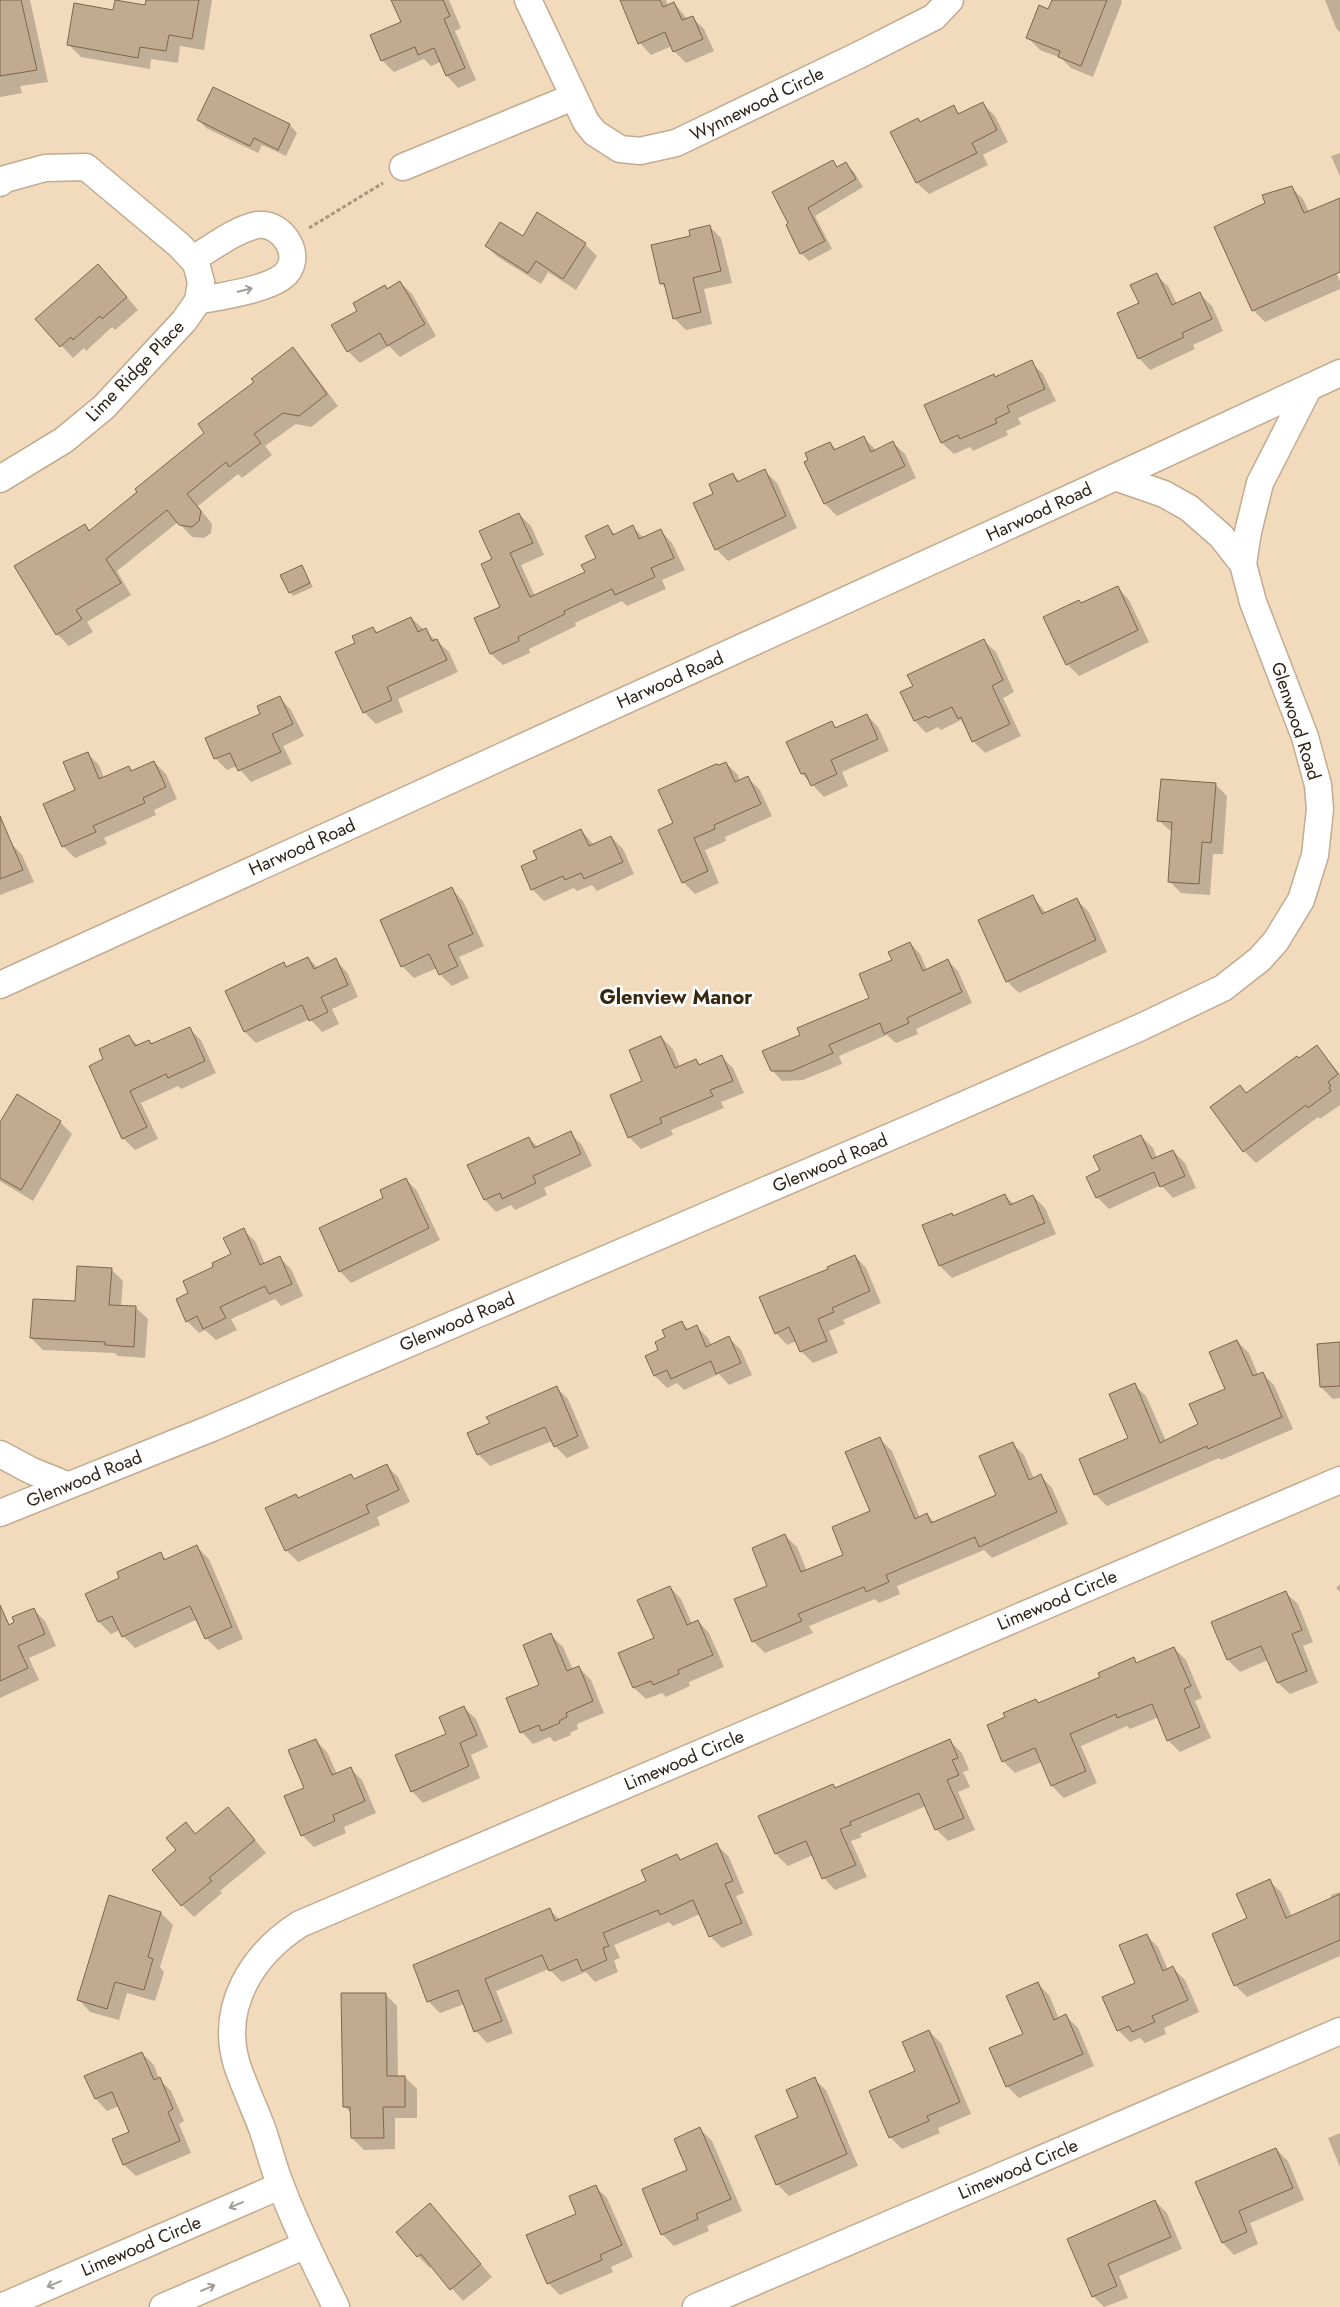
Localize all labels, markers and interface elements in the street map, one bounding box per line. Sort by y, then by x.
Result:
street label: Wynnewood Circle [686,60,828,148]
one-way arrow [237,285,253,294]
street label: Lime Ridge Place [80,314,190,428]
street label: Harwood Road [982,476,1096,548]
street label: Harwood Road [612,645,728,715]
street label: Glenwood Road [1265,659,1327,783]
street label: Harwood Road [244,812,360,882]
district label: Glenview Manor [599,983,753,1012]
street label: Glenwood Road [768,1127,892,1199]
street label: Glenwood Road [395,1286,519,1358]
street label: Glenwood Road [22,1444,146,1514]
street label: Limewood Circle [993,1563,1121,1637]
street label: Limewood Circle [620,1723,748,1797]
street label: Limewood Circle [954,2132,1082,2206]
one-way arrow [229,2201,244,2211]
street label: Limewood Circle [77,2209,205,2283]
one-way arrow [47,2279,62,2289]
one-way arrow [200,2282,215,2292]

